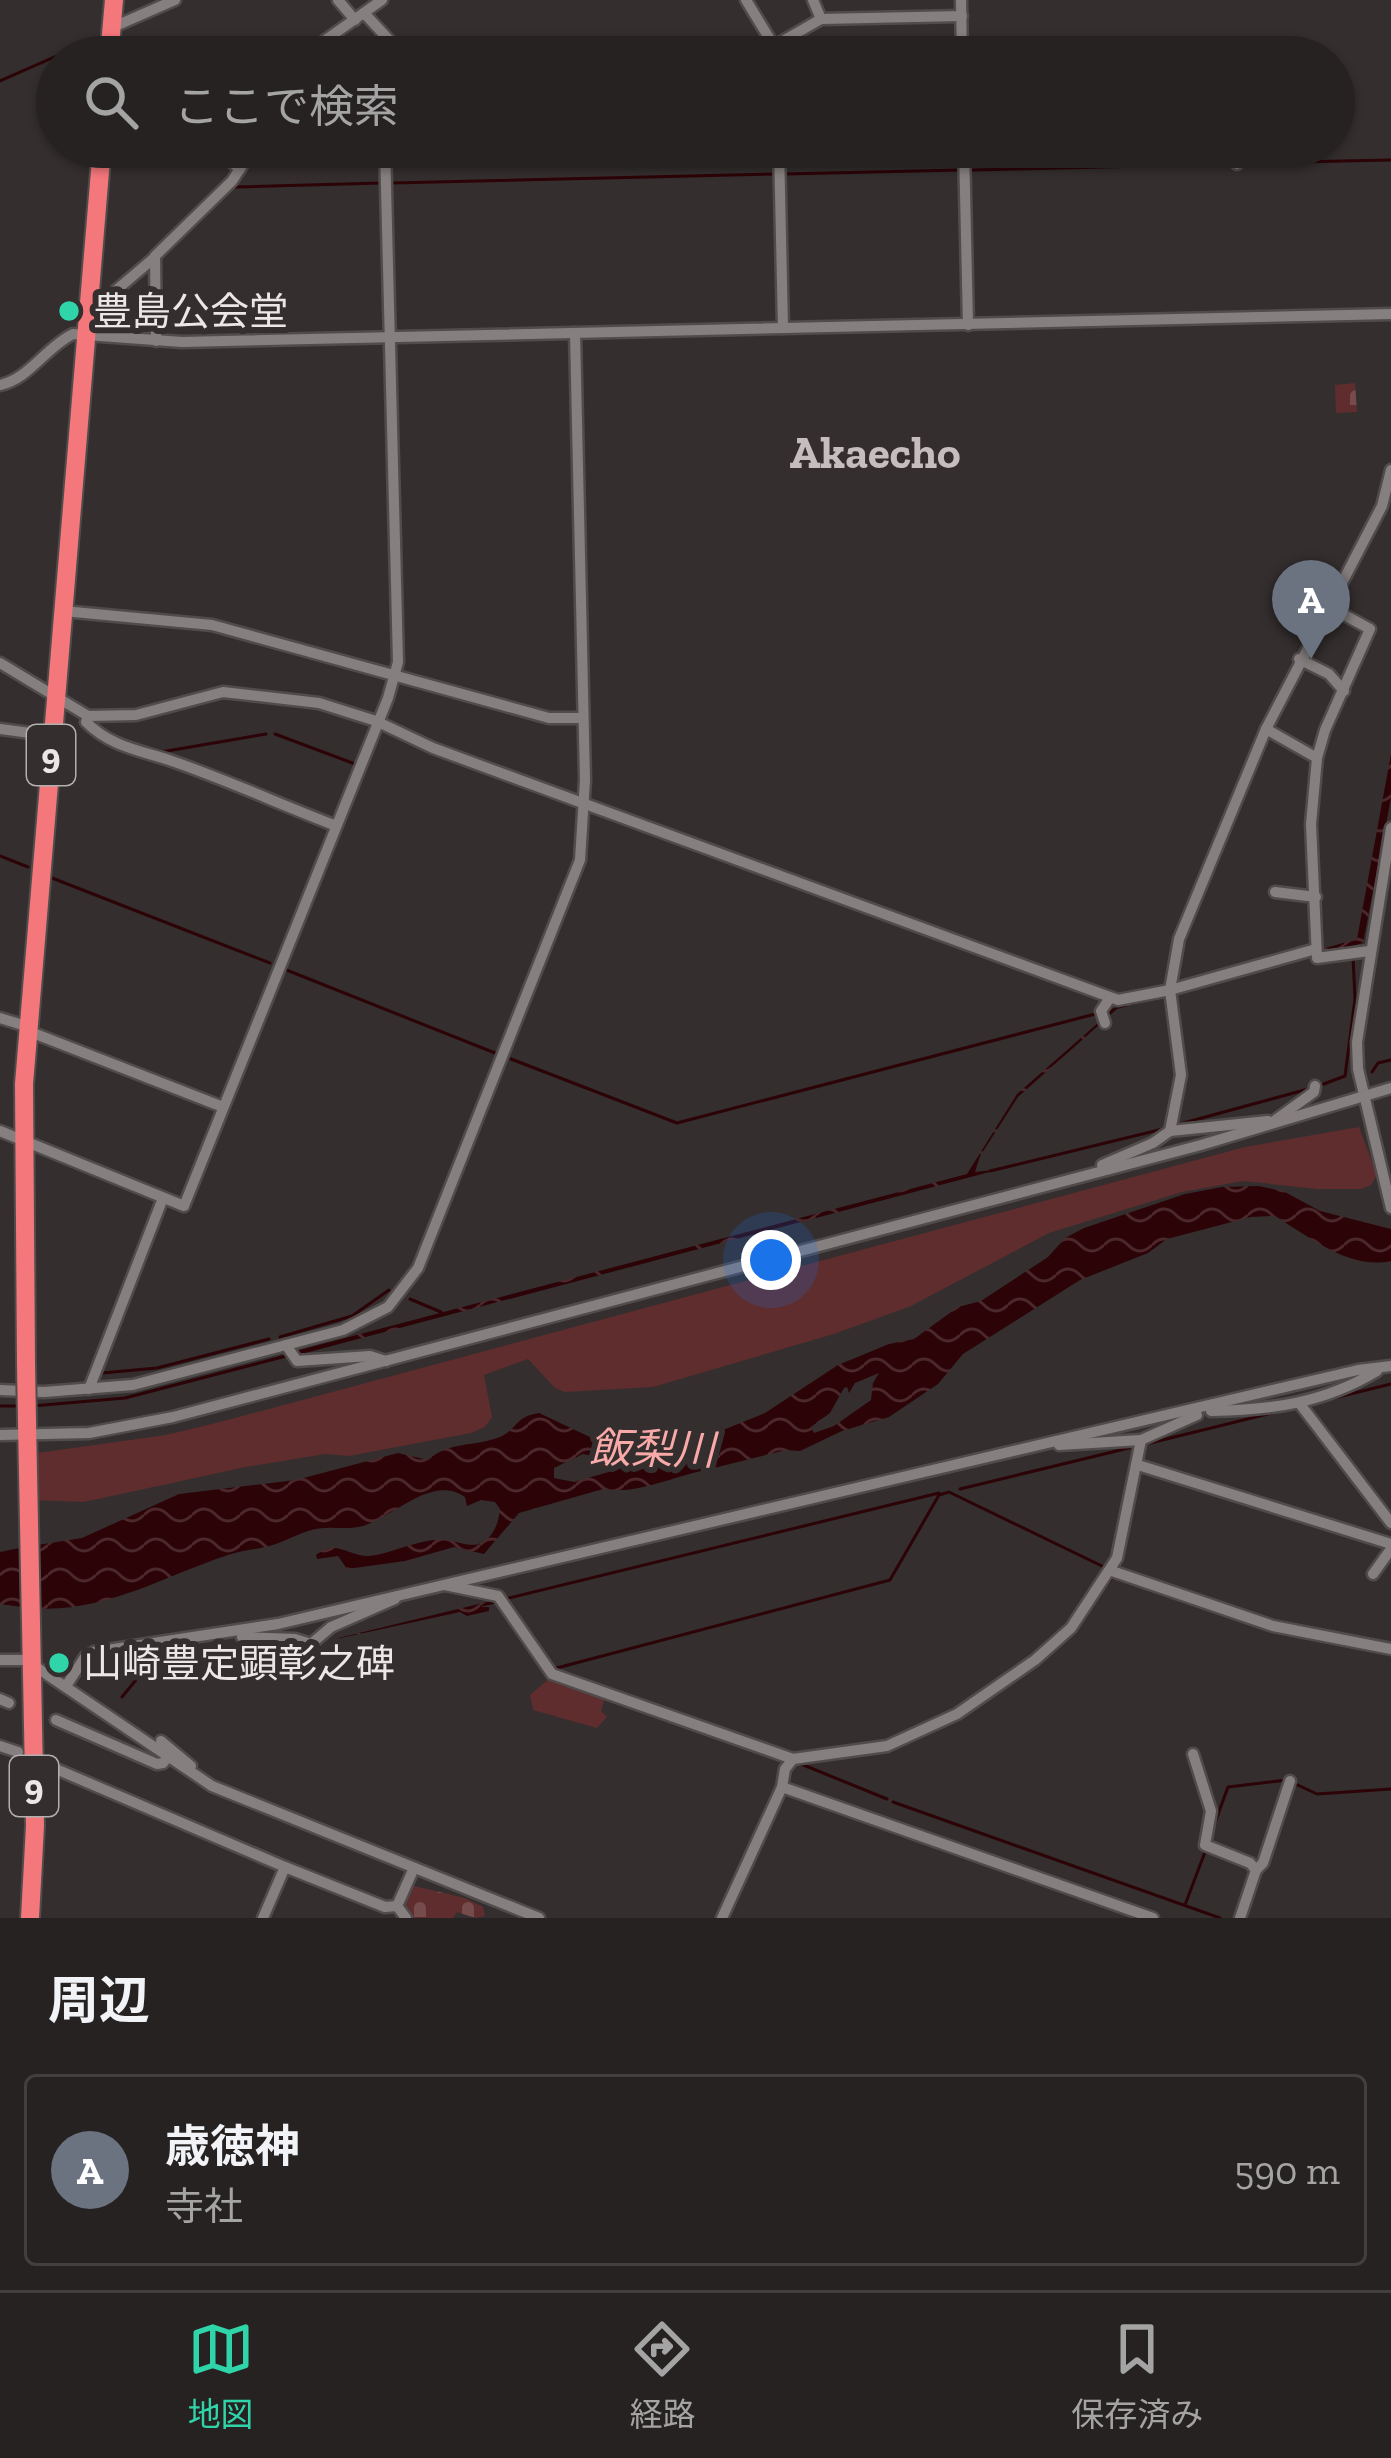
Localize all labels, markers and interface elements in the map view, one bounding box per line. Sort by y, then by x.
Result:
search box [36,36,1355,168]
icon: search [78,69,144,135]
text: ここで検索 [174,80,399,134]
place label: 豊島公会堂 [93,288,288,335]
marker: 豊島公会堂 [56,298,82,324]
district label: Akaecho [789,426,961,480]
pin: A [1272,560,1350,659]
road number: 9 [27,725,75,785]
your location [741,1230,801,1290]
water label: 飯梨川 [589,1422,719,1476]
place label: 山崎豊定顕彰之碑 [83,1640,395,1687]
marker: 山崎豊定顕彰之碑 [46,1650,72,1676]
road number: 9 [10,1756,58,1816]
text: 周辺 [48,1970,150,2031]
text: 歳徳神 [165,2120,300,2174]
text: A [77,2147,103,2194]
text: 590 m [1234,2147,1340,2194]
text: 寺社 [165,2183,243,2230]
tab: 地図 [188,2316,254,2436]
tab: 経路 [629,2316,695,2436]
tab: 保存済み [1071,2316,1203,2436]

